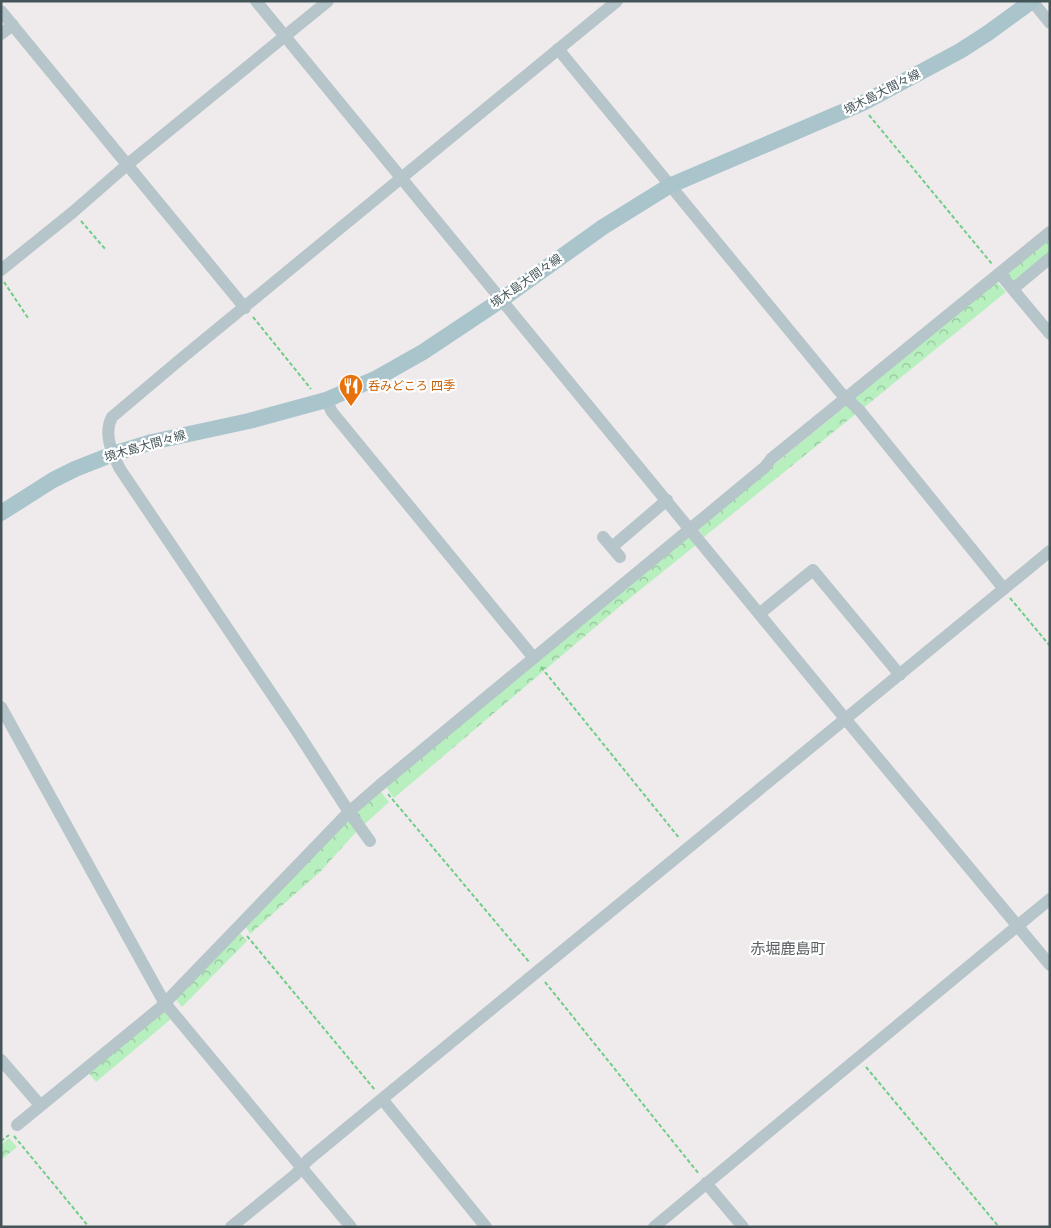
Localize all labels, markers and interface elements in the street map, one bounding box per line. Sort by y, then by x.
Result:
street label: 境木島大間々線 [841,67,923,117]
street label: 境木島大間々線 [488,251,564,311]
restaurant icon: 呑みどころ 四季 [338,373,364,407]
place label: 呑みどころ 四季 [368,379,455,393]
street label: 境木島大間々線 [103,428,187,464]
district label: 赤堀鹿島町 [750,940,826,957]

